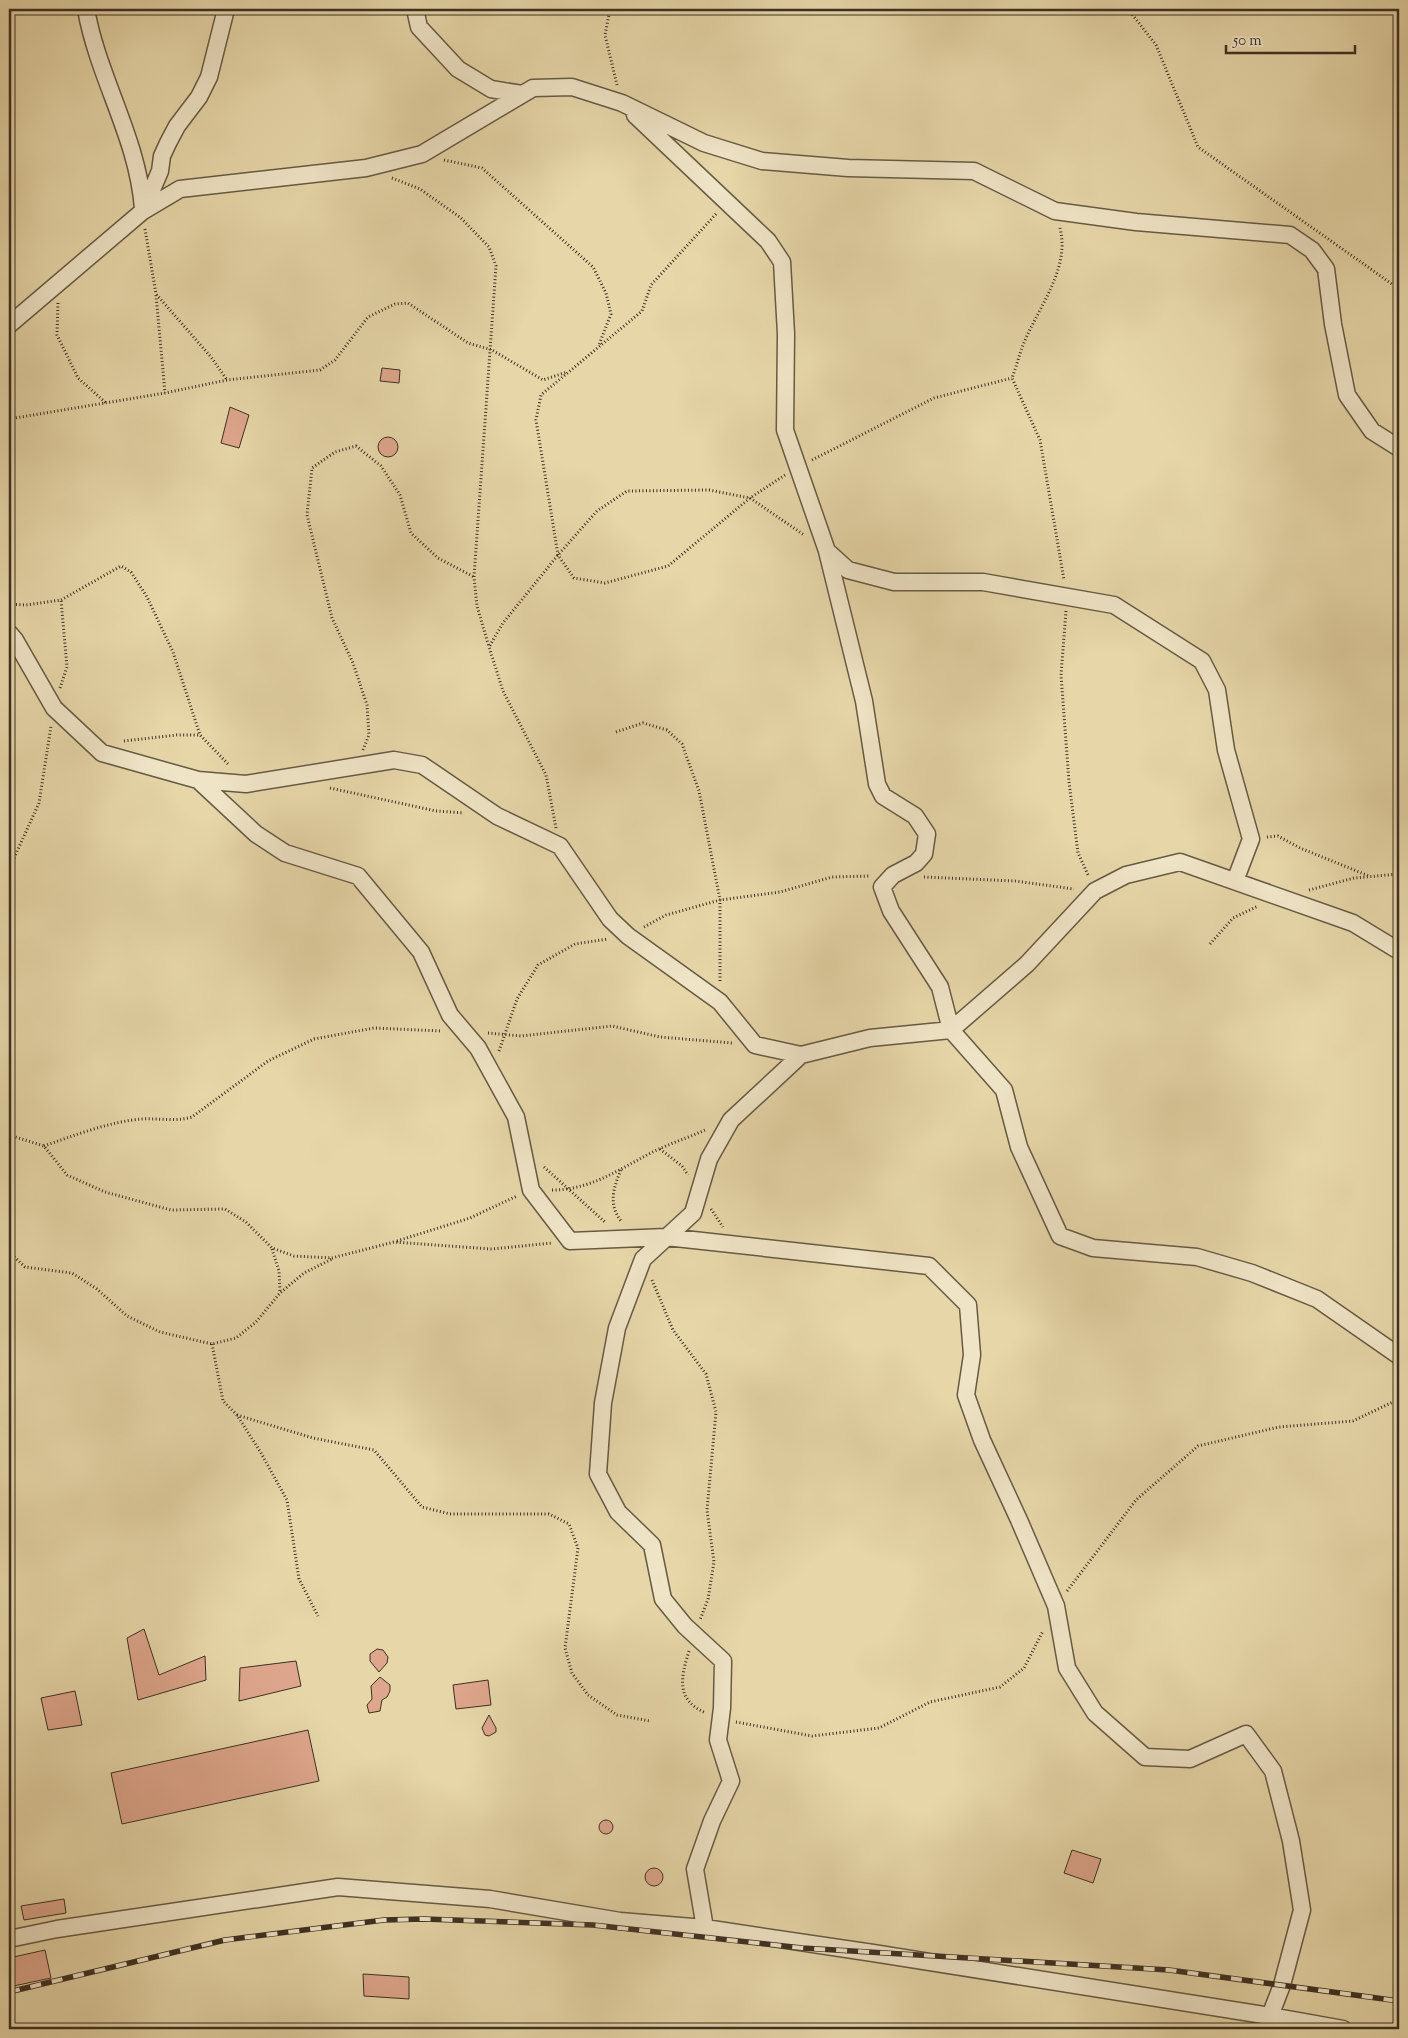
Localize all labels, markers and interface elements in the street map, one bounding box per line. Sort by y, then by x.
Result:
scale bar [1226,22,1354,54]
text: 50 m [1232,31,1262,52]

